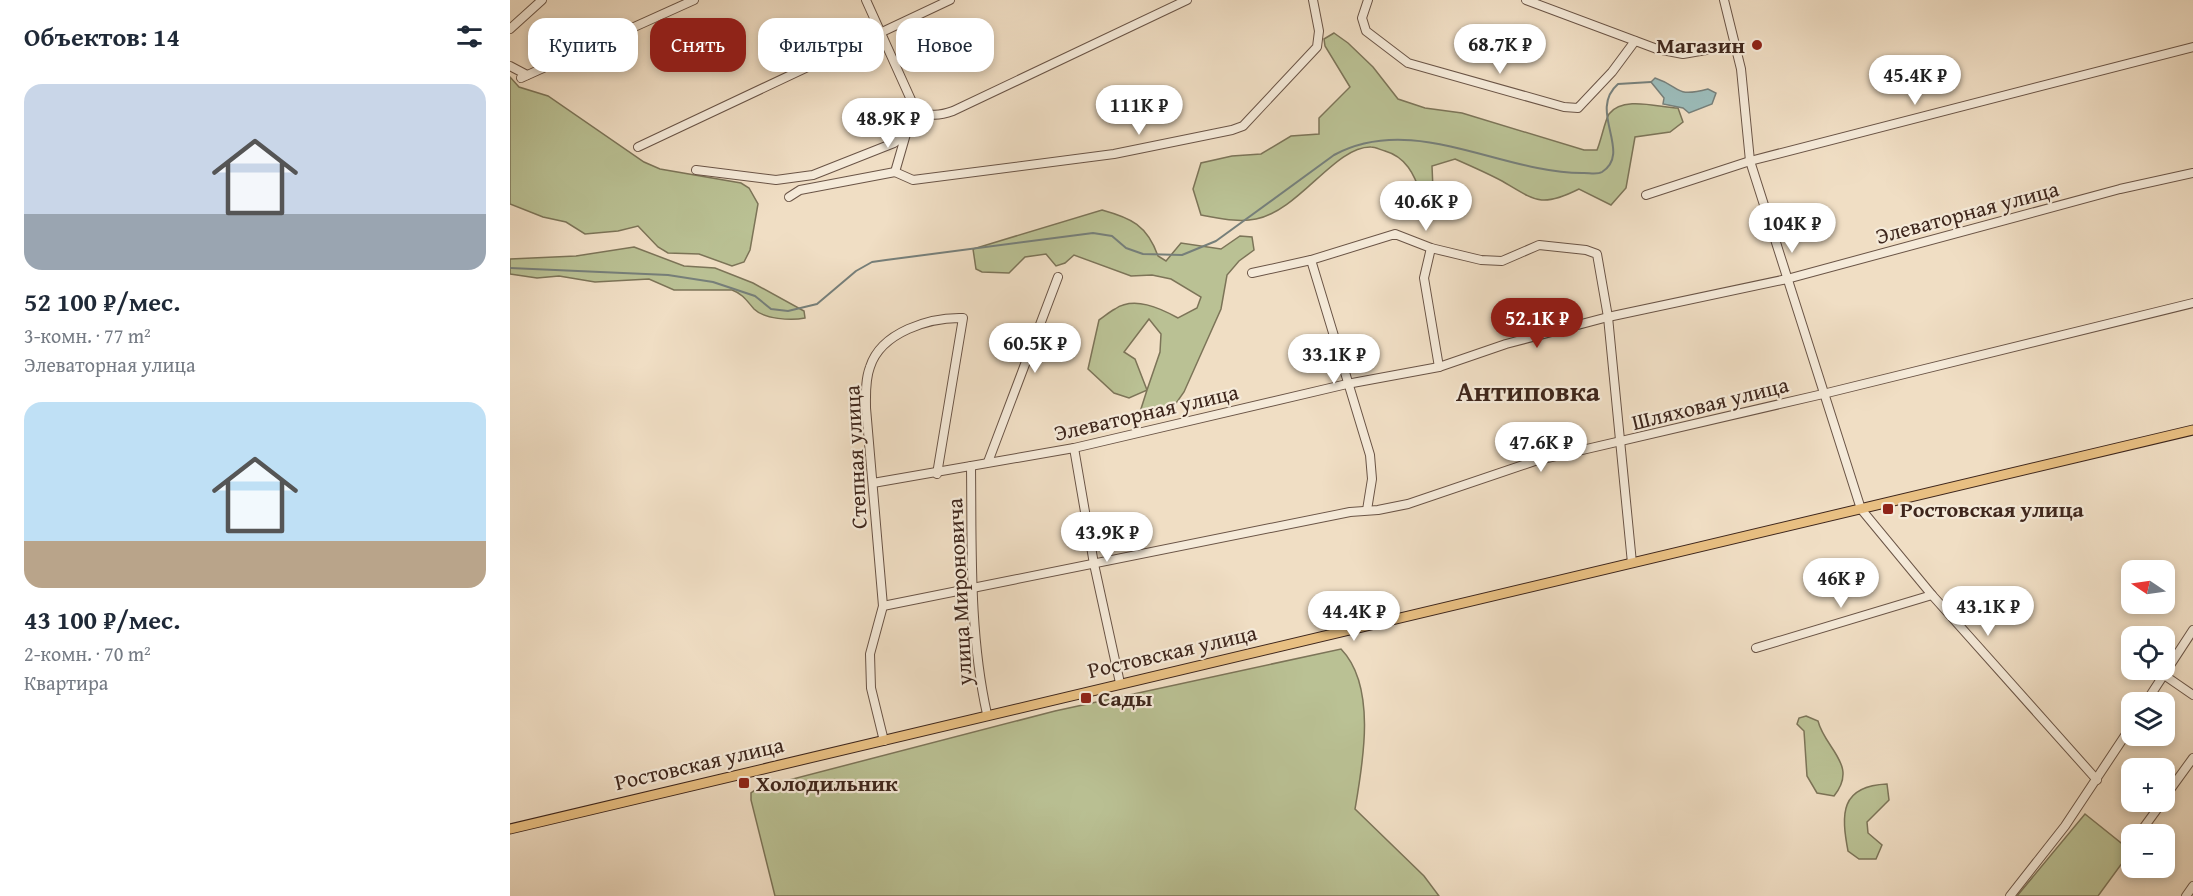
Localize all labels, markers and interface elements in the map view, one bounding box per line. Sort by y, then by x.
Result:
text: Объектов: 14 [24,17,180,56]
chip: Купить [528,18,638,72]
chip: Снять [650,18,746,72]
chip: Фильтры [758,18,884,72]
chip: Новое [896,18,994,72]
icon: filters [453,20,486,53]
pin: 68.7K ₽ [1445,24,1555,75]
text: 68.7K ₽ [1468,29,1532,58]
place label: Магазин [1656,29,1745,61]
marker: Магазин [1750,38,1764,52]
pin: 45.4K ₽ [1860,55,1970,106]
text: 45.4K ₽ [1883,60,1947,89]
pin: 111K ₽ [1090,85,1188,136]
text: 111K ₽ [1110,90,1168,119]
pin: 48.9K ₽ [833,98,943,149]
text: 48.9K ₽ [856,103,920,132]
icon: home [201,123,309,231]
street label: Элеваторная улица [1872,172,2063,252]
pin: 40.6K ₽ [1371,181,1481,232]
text: 40.6K ₽ [1394,186,1458,215]
pin: 104K ₽ [1743,203,1841,254]
text: 104K ₽ [1763,208,1821,237]
text: 52 100 ₽/мес. [24,282,180,321]
pin: 52.1K ₽ [1482,298,1592,349]
text: 52.1K ₽ [1505,303,1569,332]
text: 3-комн. · 77 m² [24,321,151,350]
pin: 60.5K ₽ [980,323,1090,374]
text: 60.5K ₽ [1003,328,1067,357]
pin: 33.1K ₽ [1279,334,1389,385]
text: 33.1K ₽ [1302,339,1366,368]
text: Элеваторная улица [24,350,195,379]
street label: Шляховая улица [1628,368,1792,438]
district label: Антиповка [1456,370,1601,411]
street label: Элеваторная улица [1051,375,1242,449]
street label: Степная улица [835,384,875,530]
pin: 47.6K ₽ [1486,422,1596,473]
text: 47.6K ₽ [1509,427,1573,456]
icon: home [201,441,309,549]
place label: Ростовская улица [1900,493,2085,525]
street label: улица Мироновича [938,497,980,688]
marker: Ростовская улица [1881,502,1895,516]
pin: 43.9K ₽ [1052,512,1162,563]
text: 43.9K ₽ [1075,517,1139,546]
pin: 46K ₽ [1799,558,1883,609]
north arrow [2121,560,2175,614]
map controls [2121,560,2175,878]
text: 46K ₽ [1817,563,1865,592]
pin: 43.1K ₽ [1933,586,2043,637]
pin: 44.4K ₽ [1299,591,1409,642]
text: 43.1K ₽ [1956,591,2020,620]
text: 44.4K ₽ [1322,596,1386,625]
text: 43 100 ₽/мес. [24,600,180,639]
street label: Ростовская улица [1084,616,1260,686]
button: locate [2121,626,2175,680]
text: 2-комн. · 70 m² [24,639,151,668]
text: Квартира [24,668,108,697]
place label: Сады [1098,682,1152,714]
marker: Сады [1079,691,1093,705]
button: layers [2121,692,2175,746]
street label: Ростовская улица [611,728,787,798]
button: + [2121,758,2175,812]
place label: Холодильник [756,767,898,799]
marker: Холодильник [737,776,751,790]
button: − [2121,824,2175,878]

